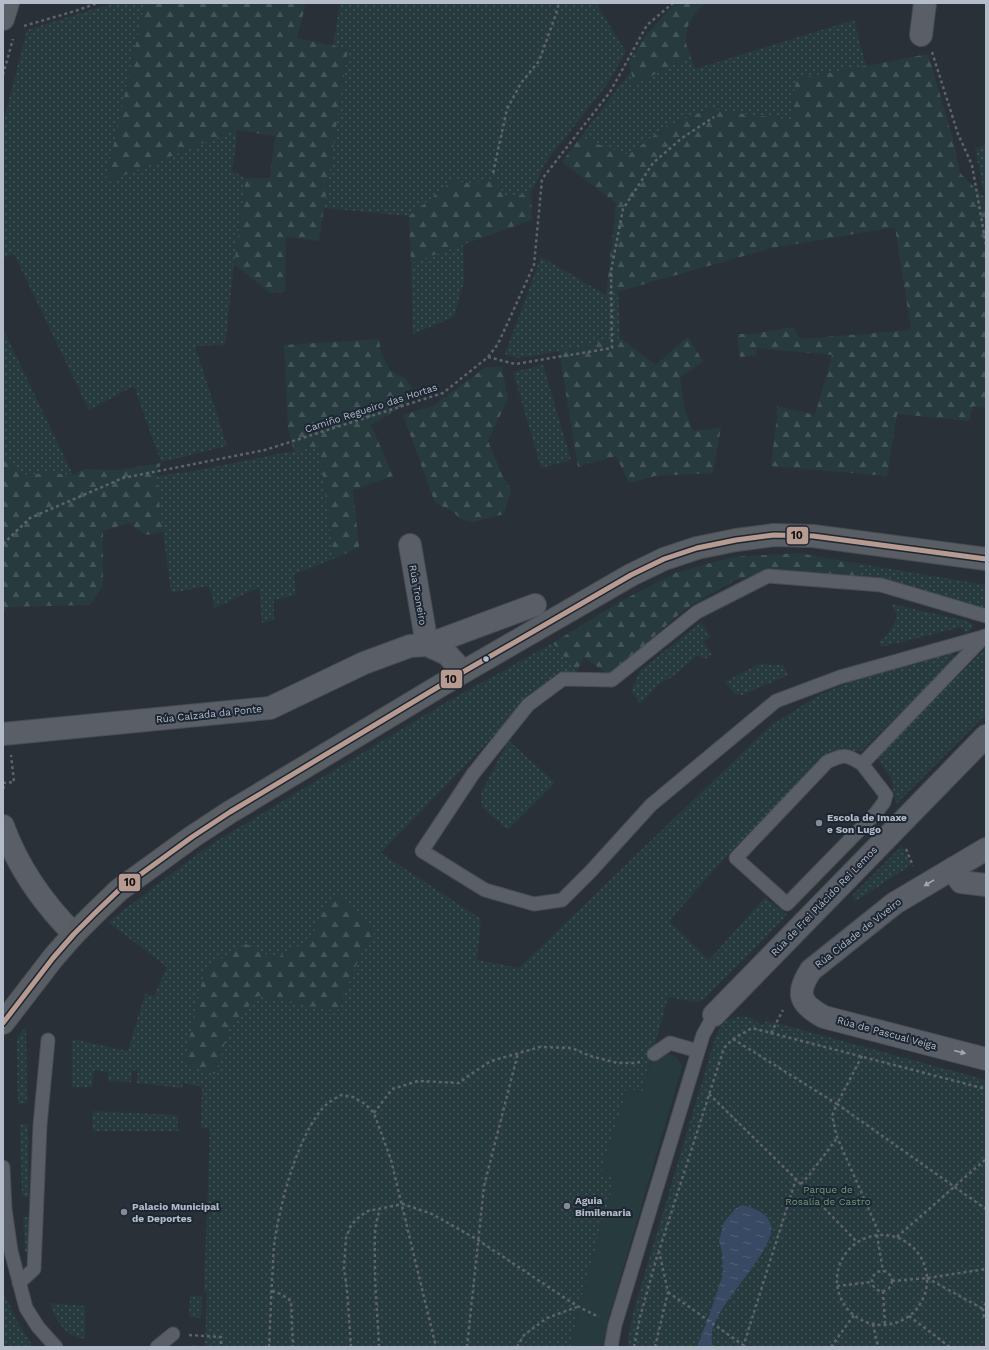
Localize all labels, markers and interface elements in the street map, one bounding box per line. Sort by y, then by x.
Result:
street label: Camiño Regueiro das Hortas [303,381,439,435]
line badge: 10 [786,526,809,545]
text: 10 [791,529,803,542]
street label: Rúa Troneiro [407,564,429,626]
unlabelled marker [481,654,491,664]
line badge: 10 [440,669,463,689]
text: 10 [445,673,457,686]
street label: Rúa Calzada da Ponte [155,703,263,725]
place label: Escola de Imaxe e Son Lugo [827,812,907,835]
marker: Escola de Imaxe e Son Lugo [814,818,824,828]
street label: Rúa de Frei Plácido Rei Lemos [769,844,879,958]
line badge: 10 [118,873,141,892]
text: 10 [124,876,136,889]
one-way arrow [923,880,935,887]
street label: Rúa Cidade de Viveiro [813,896,903,970]
street label: Rúa de Pascual Veiga [836,1014,938,1052]
one-way arrow [954,1050,966,1056]
park label: Parque de Rosalía de Castro [785,1184,871,1207]
place label: Aguia Bimilenaria [575,1195,631,1218]
place label: Palacio Municipal de Deportes [132,1201,220,1224]
marker: Aguia Bimilenaria [562,1201,572,1211]
marker: Palacio Municipal de Deportes [119,1207,129,1217]

